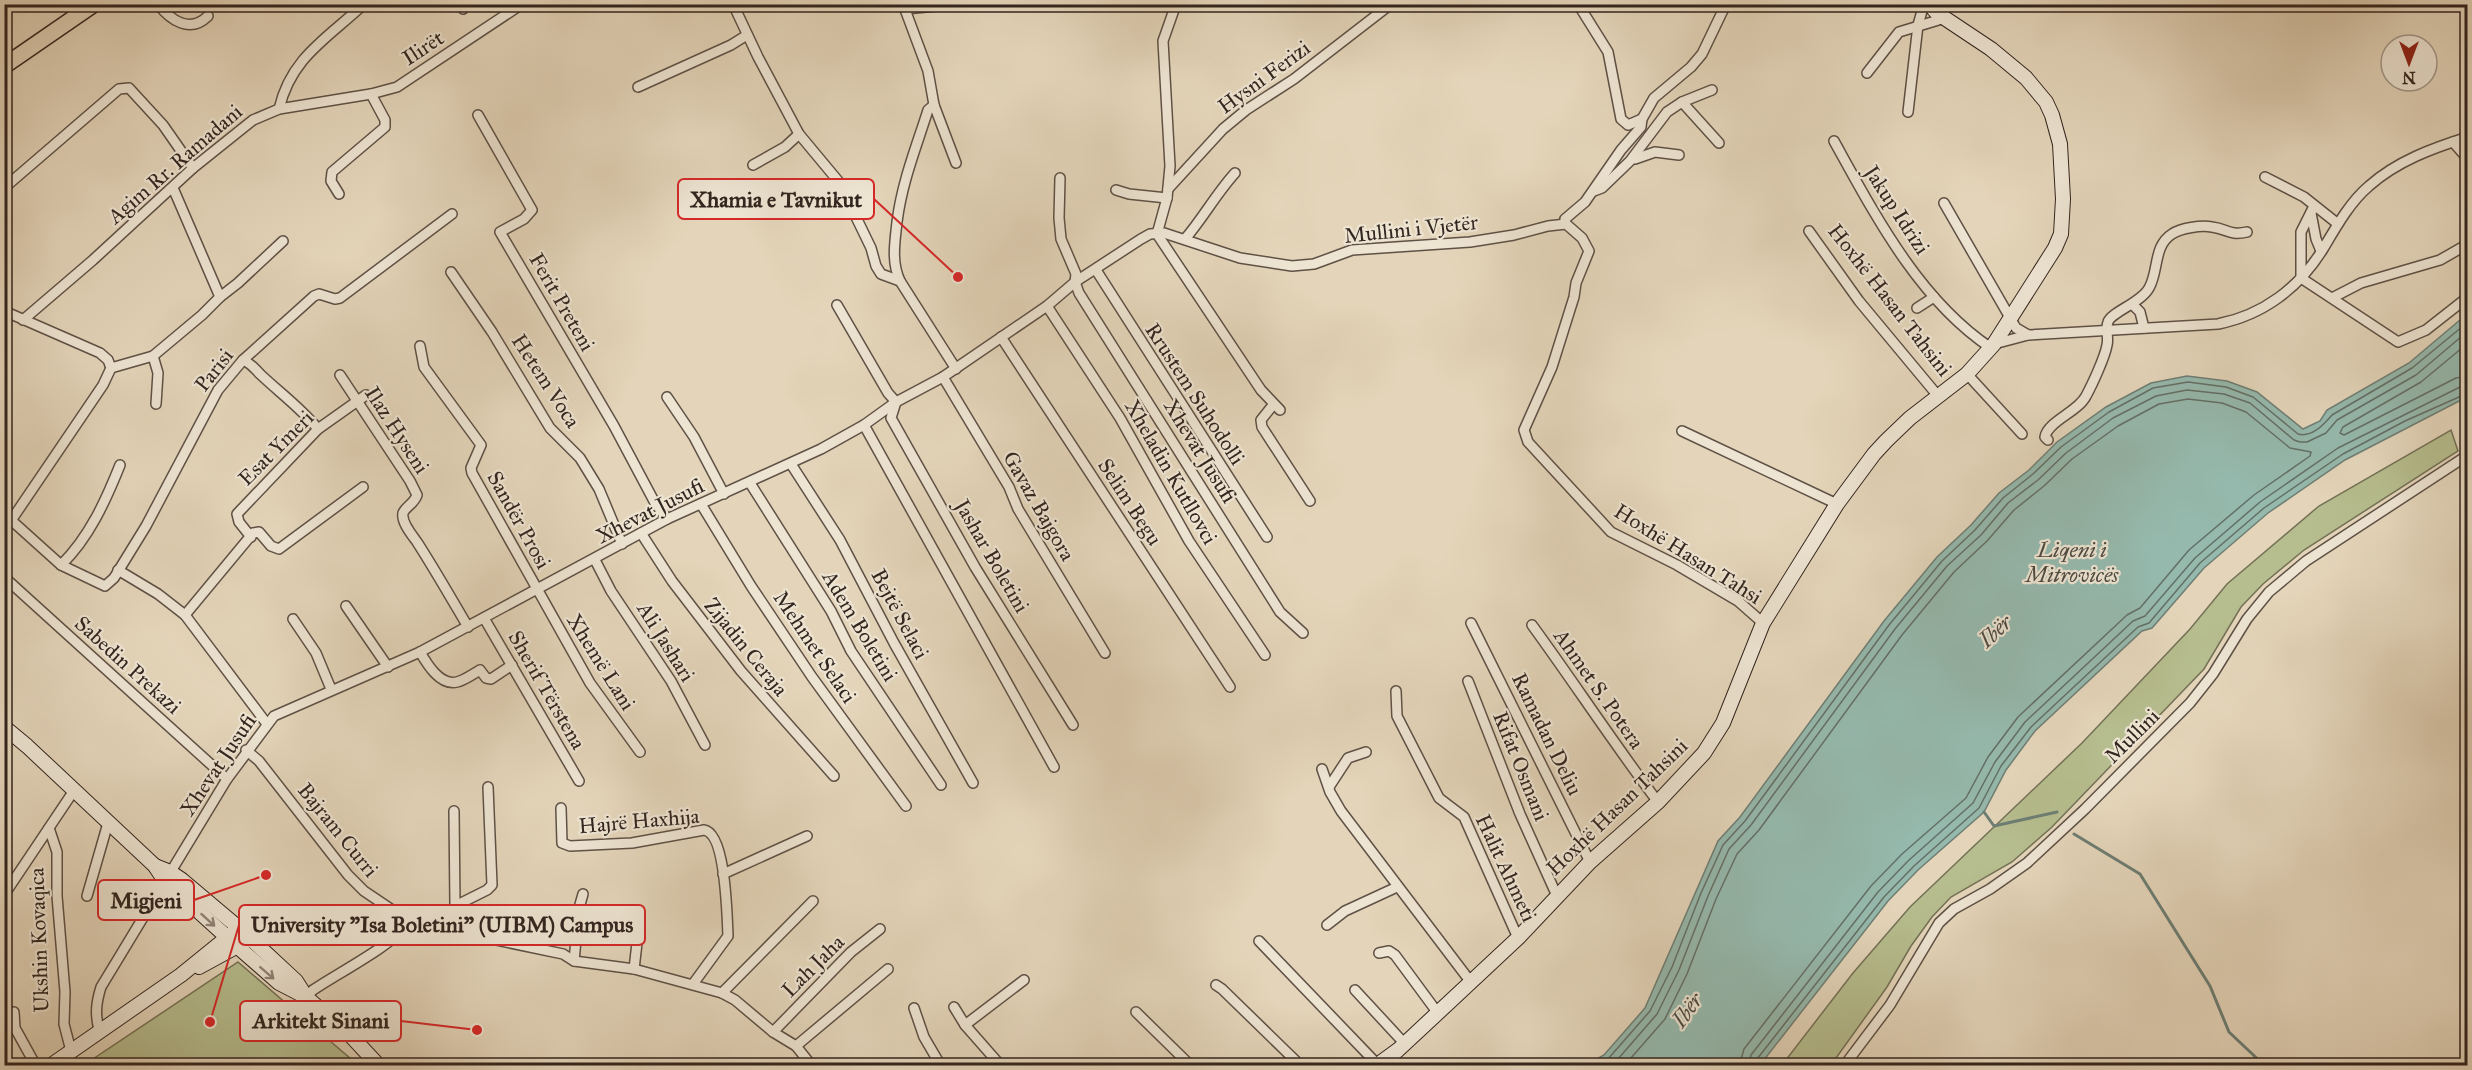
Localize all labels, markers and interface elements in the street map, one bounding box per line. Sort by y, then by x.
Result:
street label: Ilirët [397,25,449,71]
north arrow [2379,33,2439,93]
street label: Hysni Ferizi [1213,35,1315,119]
text: N [2402,68,2416,87]
street label: Agim Rr. Ramadani [102,98,248,230]
street label: Jakup Idrizi [1857,159,1936,260]
callout: Xhamia e Tavnikut [678,179,874,219]
text: Xhamia e Tavnikut [689,186,862,213]
street label: Mullini i Vjetër [1343,209,1479,249]
street label: Hoxhë Hasan Tahsini [1822,219,1958,382]
street label: Ferit Preteni [523,248,601,356]
street label: Rrustem Suhodolli [1139,318,1251,470]
street label: Hetem Voca [506,329,586,433]
street label: Parisi [189,343,239,397]
street label: Ilaz Hyseni [359,381,435,479]
street label: Xhevat Jusufi [1158,394,1243,508]
street label: Xheladin Kutllovci [1119,395,1223,549]
street label: Esat Ymeri [233,405,319,491]
street label: Gavaz Bajgora [997,447,1081,566]
street label: Selim Begu [1092,454,1168,550]
street label: Sandër Prosi [481,467,557,574]
street label: Xhevat Jusufi [592,472,709,549]
street label: Jashar Boletini [948,493,1035,618]
street label: Hoxhë Hasan Tahsi [1609,498,1767,610]
water label: Liqeni i Mitrovicës [2024,536,2119,588]
street label: Bejtë Selaci [865,564,935,664]
street label: Adem Boletini [816,565,903,686]
street label: Mehmet Selaci [768,586,862,708]
street label: Zijadin Ceraja [698,593,794,701]
street label: Ali Jashari [631,597,701,687]
water label: Ibër [1972,608,2019,654]
street label: Xhemë Lani [561,609,641,715]
street label: Sabedin Prekazi [69,610,187,720]
street label: Ahmet S. Potera [1548,623,1650,754]
street label: Sherif Tërstena [503,626,591,754]
street label: Ramadan Deliu [1506,668,1588,800]
street label: Mullini [2099,703,2165,769]
street label: Rifat Osmani [1487,707,1555,825]
street label: Xhevat Jusufi [174,708,262,821]
street label: Hoxhë Hasan Tahsini [1541,733,1693,881]
street label: Bajram Curri [292,778,384,883]
street label: Hajrë Haxhija [578,803,701,839]
street label: Halit Ahmeti [1470,810,1542,926]
street label: Ukshin Kovaqica [23,867,55,1013]
callout: Migjeni [98,880,194,920]
text: Migjeni [110,887,183,914]
callout: University "Isa Boletini" (UIBM) Campus [239,905,645,945]
text: University "Isa Boletini" (UIBM) Campus [251,911,633,938]
one-way arrow [200,913,215,927]
street label: Lah Jaha [776,929,850,1003]
one-way arrow [259,966,274,980]
water label: Ibër [1665,986,1710,1033]
callout: Arkitekt Sinani [240,1001,401,1041]
text: Arkitekt Sinani [251,1007,390,1034]

